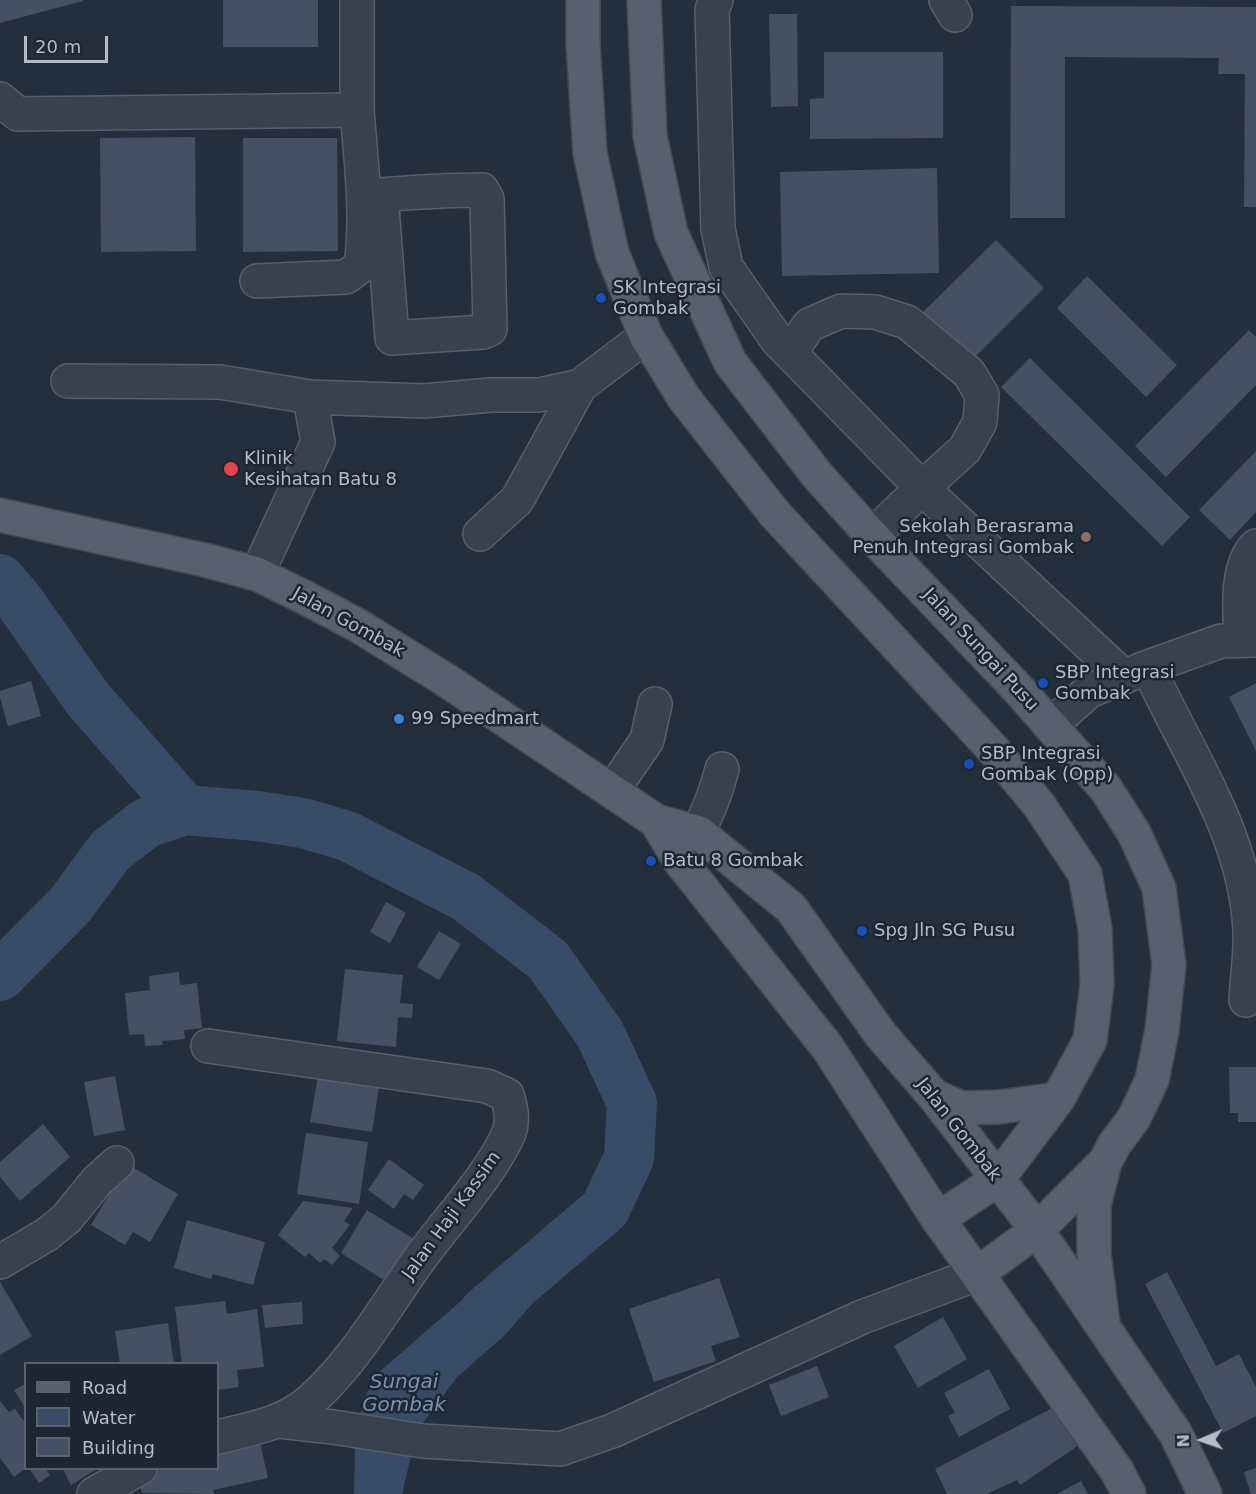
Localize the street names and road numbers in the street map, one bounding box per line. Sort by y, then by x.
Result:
street label: Jalan Gombak [288,583,408,663]
street label: Jalan Sungai Pusu [918,584,1042,716]
street label: Jalan Gombak [911,1074,1005,1186]
street label: Jalan Haji Kassim [398,1148,506,1284]

